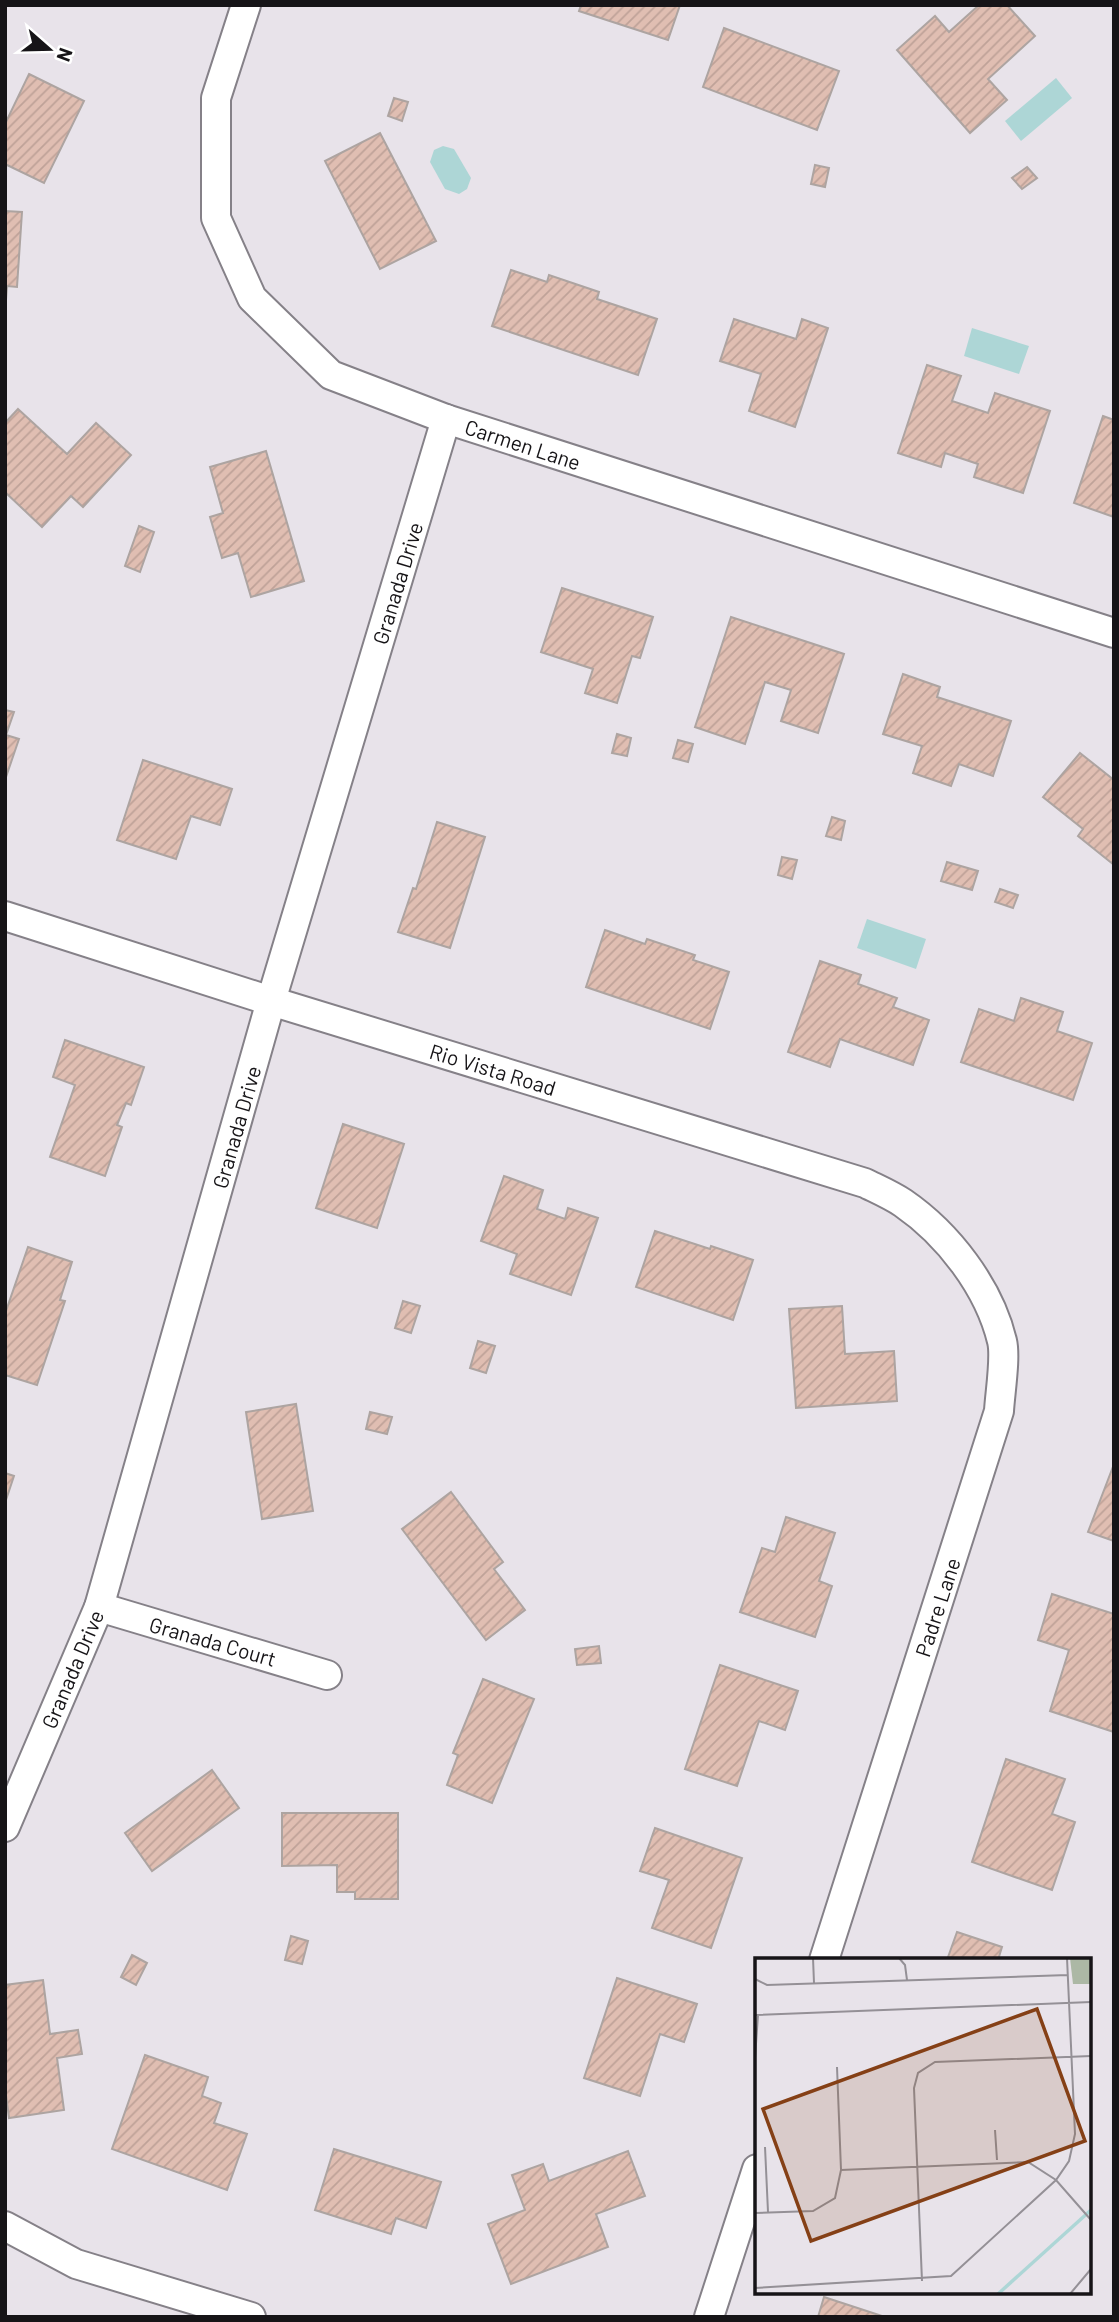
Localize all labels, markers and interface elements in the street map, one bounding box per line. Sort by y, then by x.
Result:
north arrow [14,14,84,84]
text: N [52,45,78,65]
street label: Carmen Lane [462,414,584,474]
street label: Granada Drive [367,519,427,647]
street label: Rio Vista Road [427,1038,559,1100]
street label: Granada Drive [207,1063,265,1191]
street label: Padre Lane [909,1554,965,1660]
street label: Granada Drive [36,1606,108,1732]
street label: Granada Court [147,1611,279,1671]
inset map [755,1958,1091,2294]

